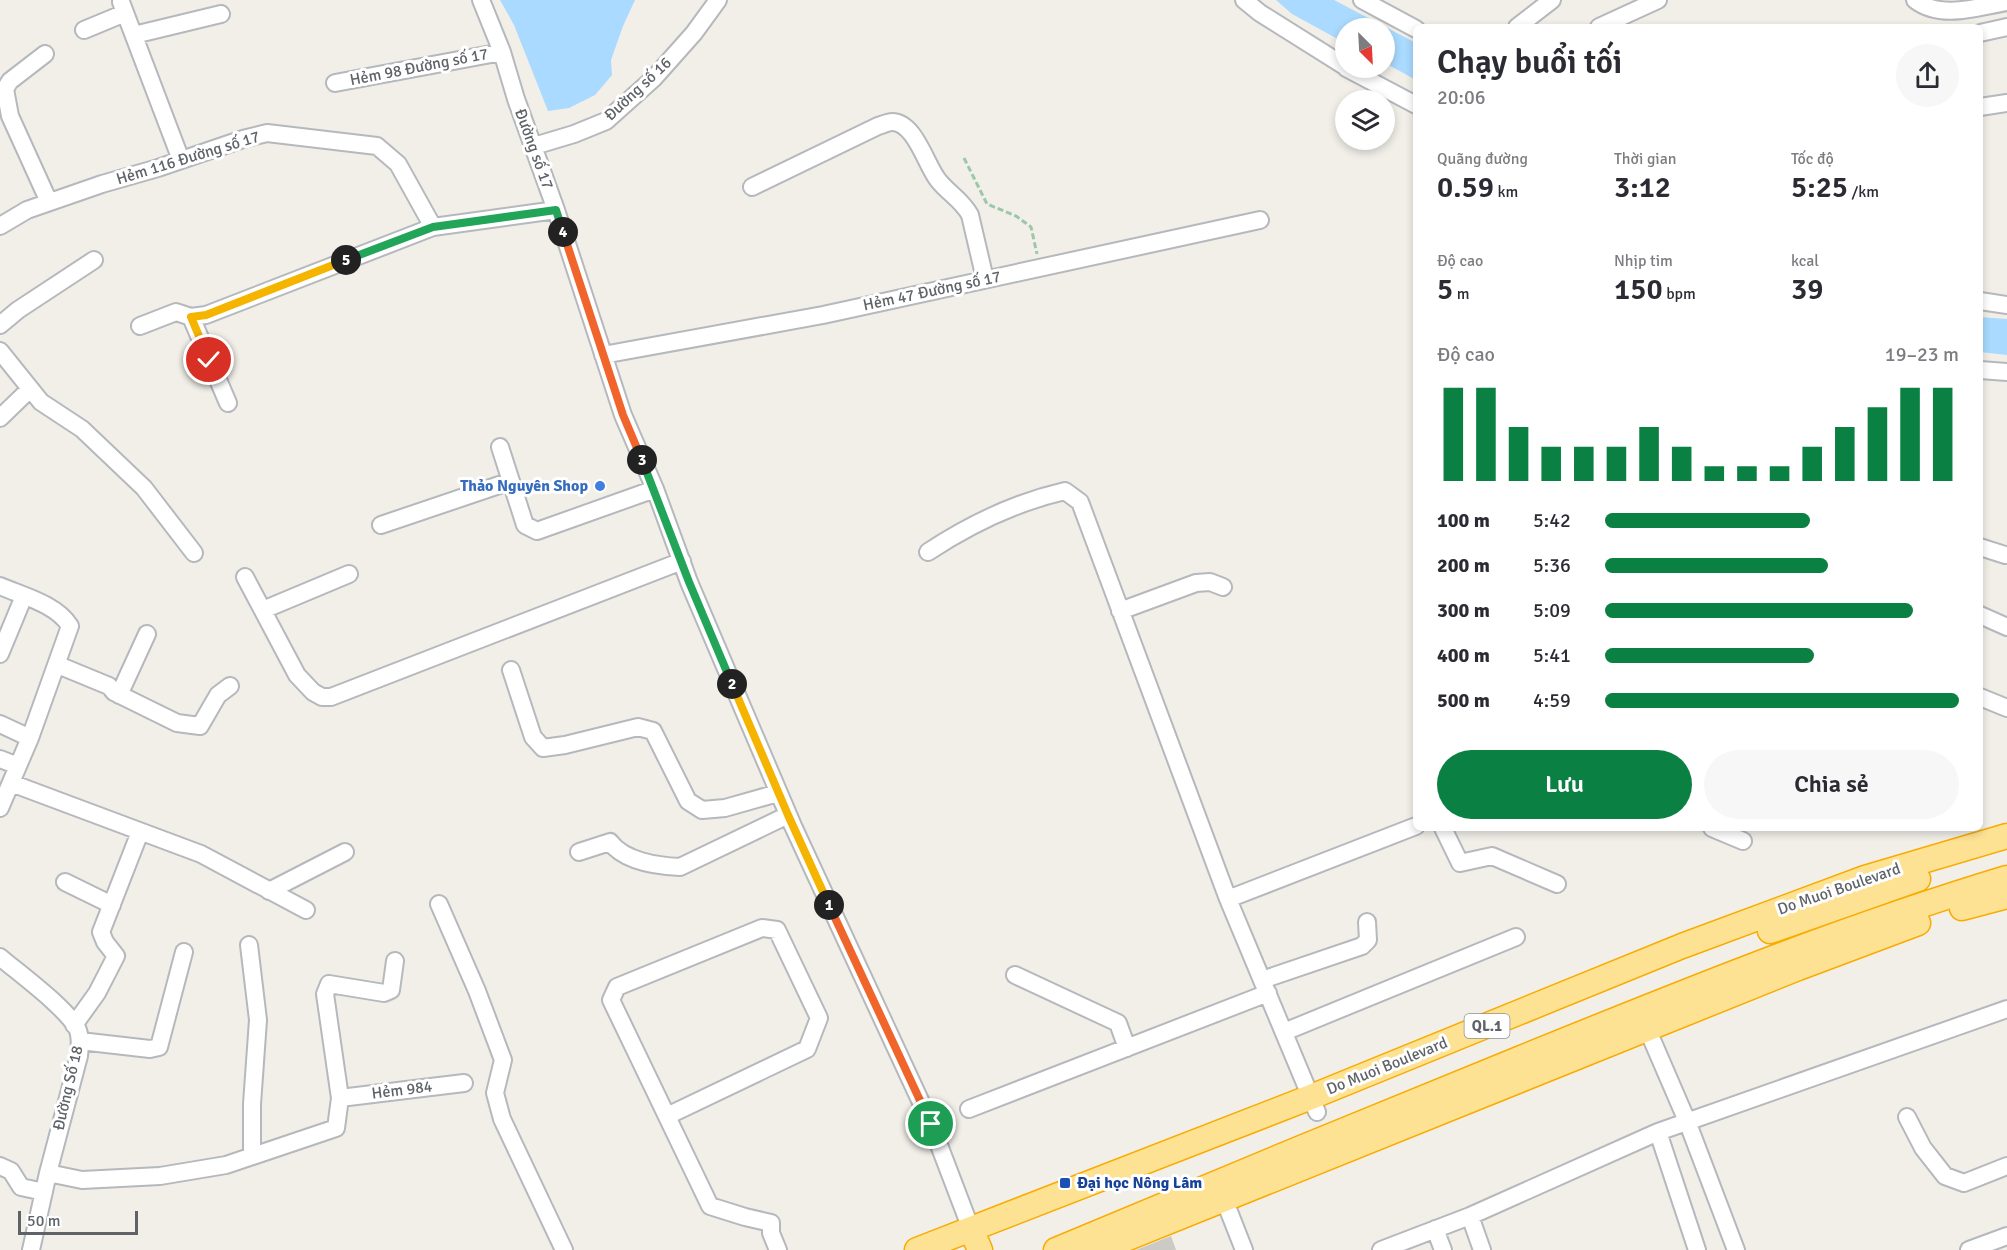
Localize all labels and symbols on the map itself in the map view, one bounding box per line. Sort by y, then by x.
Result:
north arrow [1335,18,1395,78]
street label: Hẻm 98 Đường số 17 [348,44,490,90]
street label: Đường số 16 [600,53,676,125]
street label: Đường số 17 [510,106,558,192]
street label: Hẻm 116 Đường số 17 [114,127,262,189]
pin: 4 [548,217,578,247]
pin: 5 [331,245,361,275]
street label: Hẻm 47 Đường số 17 [861,267,1003,315]
pin [183,334,234,385]
pin: 3 [627,445,657,475]
place label: Thảo Nguyên Shop [460,476,588,496]
marker: Thảo Nguyên Shop [593,479,607,493]
pin: 2 [717,669,747,699]
street label: Do Muoi Boulevard [1775,859,1903,919]
pin: 1 [814,890,844,920]
road number: QL.1 [1464,1014,1510,1038]
street label: Do Muoi Boulevard [1324,1033,1450,1099]
street label: Đường Số 18 [49,1044,87,1132]
street label: Hẻm 984 [371,1076,434,1104]
pin [905,1098,956,1149]
place label: Đại học Nông Lâm [1077,1173,1202,1193]
marker: Đại học Nông Lâm [1058,1176,1072,1190]
scale bar [18,1208,138,1236]

